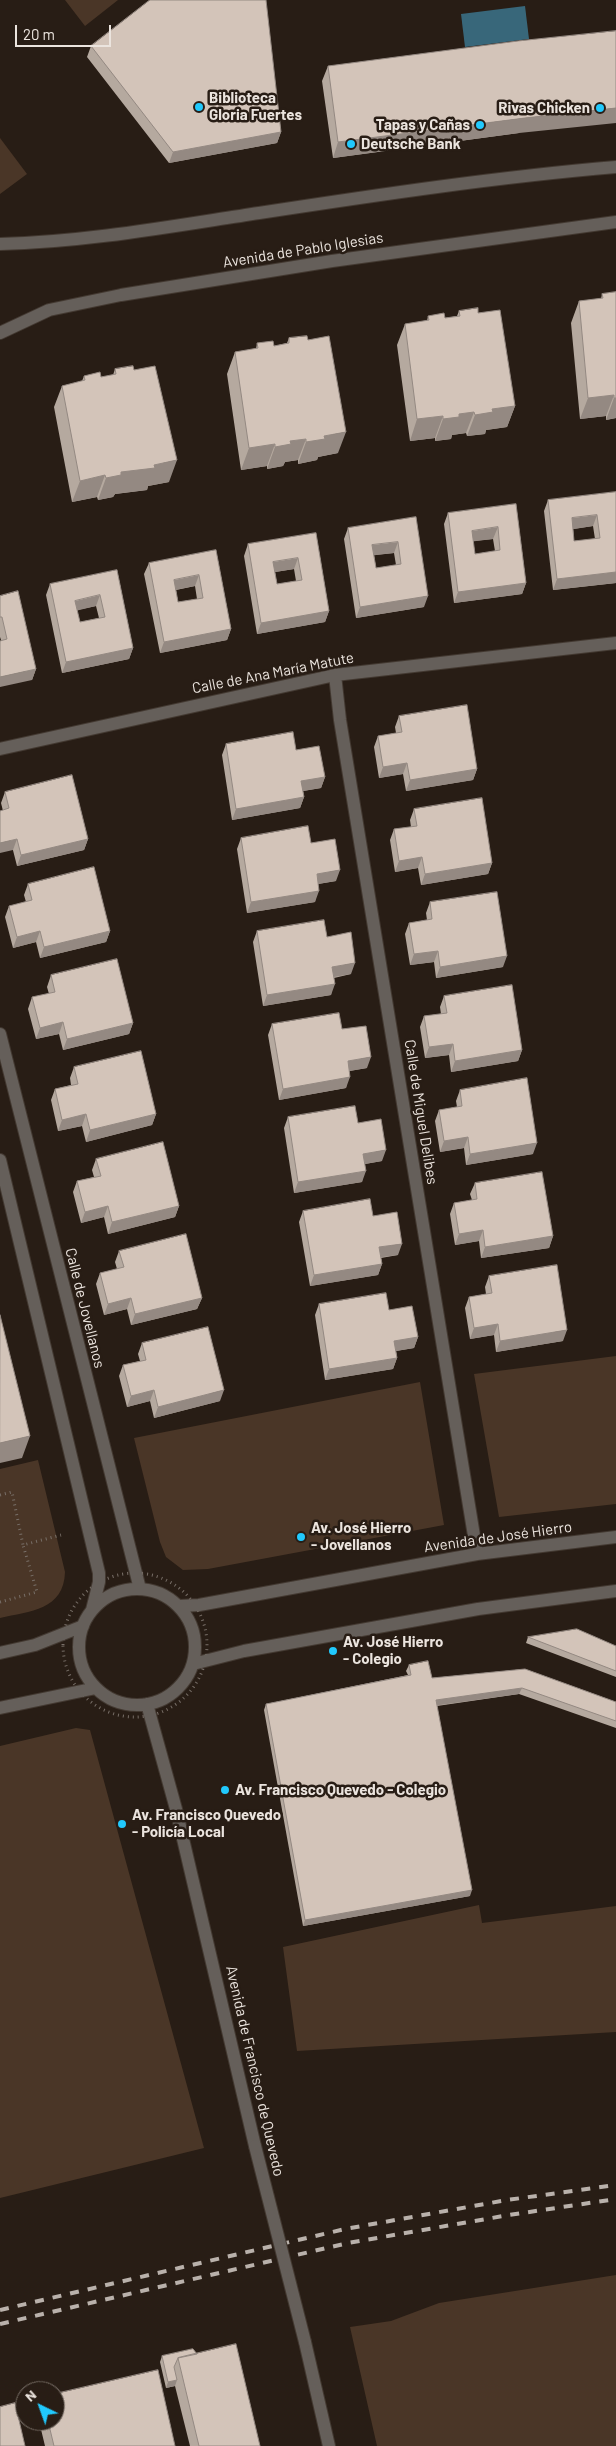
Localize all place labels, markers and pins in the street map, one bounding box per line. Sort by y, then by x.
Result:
place label: Biblioteca Gloria Fuertes [209,89,302,124]
place label: Rivas Chicken [498,99,590,117]
marker: Biblioteca Gloria Fuertes [193,101,205,113]
marker: Rivas Chicken [594,102,606,114]
place label: Tapas y Cañas [376,116,470,134]
marker: Tapas y Cañas [474,119,486,131]
place label: Deutsche Bank [361,135,461,153]
marker: Deutsche Bank [345,138,357,150]
place label: Av. José Hierro - Jovellanos [311,1519,411,1554]
marker: Av. José Hierro - Jovellanos [295,1531,307,1543]
place label: Av. José Hierro - Colegio [343,1633,443,1668]
marker: Av. José Hierro - Colegio [327,1645,339,1657]
place label: Av. Francisco Quevedo - Colegio [235,1781,446,1799]
marker: Av. Francisco Quevedo - Colegio [219,1784,231,1796]
place label: Av. Francisco Quevedo - Policía Local [132,1806,281,1841]
marker: Av. Francisco Quevedo - Policía Local [116,1818,128,1830]

